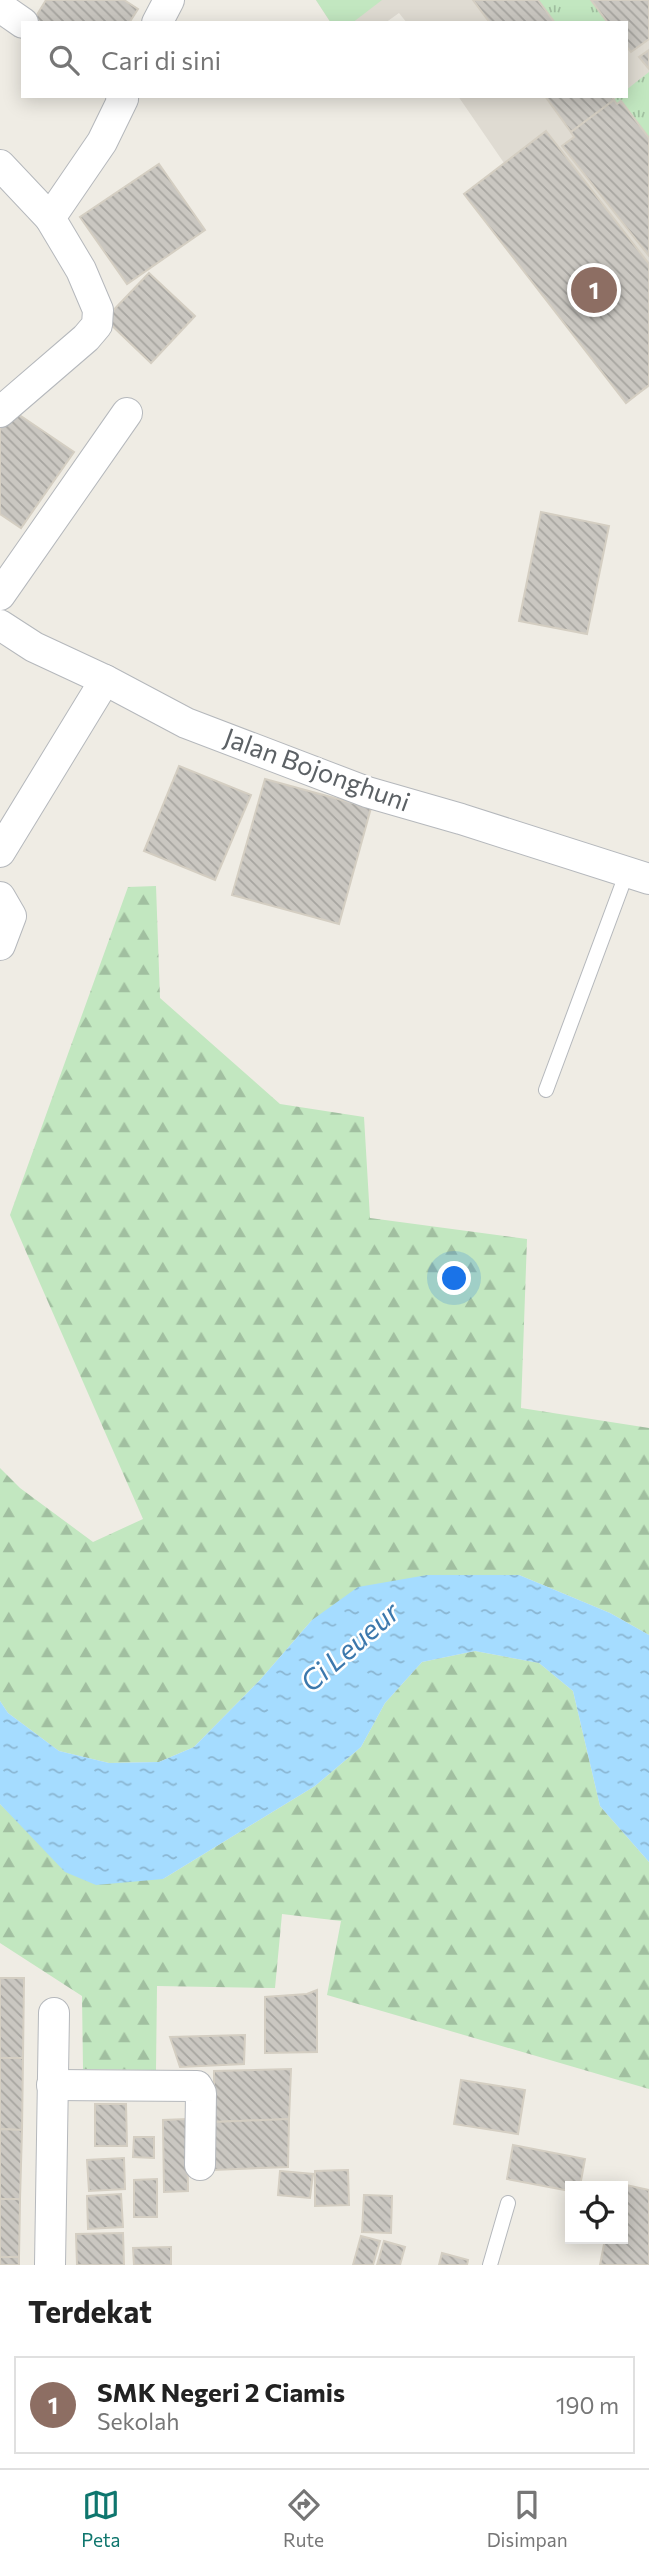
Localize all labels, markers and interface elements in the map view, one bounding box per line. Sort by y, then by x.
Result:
search box [21,21,628,98]
icon: search [45,41,83,79]
text: Cari di sini [101,44,221,75]
pin: 1 [571,264,617,316]
street label: Jalan Bojonghuni [220,721,415,817]
your location [437,1261,471,1295]
water label: Ci Leueur [293,1594,406,1698]
map controls [565,2181,628,2244]
button: locate [565,2181,628,2244]
text: Terdekat [28,2292,152,2329]
text: SMK Negeri 2 Ciamis [97,2376,345,2407]
text: 1 [48,2391,58,2419]
text: 190 m [556,2391,619,2419]
text: Sekolah [97,2407,179,2435]
tab: Peta [81,2486,121,2551]
tab: Rute [283,2486,324,2551]
tab: Disimpan [487,2486,568,2551]

